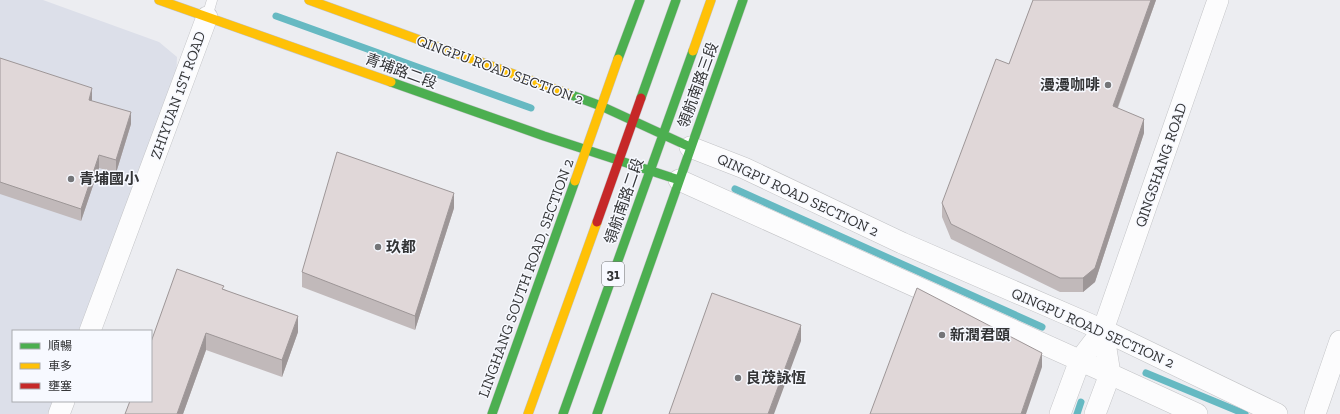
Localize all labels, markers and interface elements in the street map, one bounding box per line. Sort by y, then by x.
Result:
street label: ZHIYUAN 1ST ROAD [147,29,209,161]
street label: QINGPU ROAD SECTION 2 [414,31,586,109]
street label: 領航南路三段 [674,40,722,130]
street label: 青埔路二段 [363,50,439,92]
place label: 漫漫咖啡 [1040,76,1100,94]
marker: 漫漫咖啡 [1103,80,1113,90]
street label: QINGSHANG ROAD [1131,100,1191,230]
street label: QINGPU ROAD SECTION 2 [714,150,882,241]
street label: LINGHANG SOUTH ROAD, SECTION 2 [474,156,578,400]
street label: 領航南路二段 [601,156,647,246]
place label: 青埔國小 [79,170,140,188]
marker: 青埔國小 [66,174,76,184]
place label: 玖都 [386,238,416,256]
marker: 玖都 [373,242,383,252]
road number: 31 [602,262,624,286]
street label: QINGPU ROAD SECTION 2 [1009,284,1178,372]
place label: 新潤君頤 [950,326,1010,344]
legend [12,330,152,402]
marker: 新潤君頤 [937,330,947,340]
text: 順暢 [48,339,72,353]
text: 車多 [48,359,72,373]
place label: 良茂詠恆 [746,369,806,387]
marker: 良茂詠恆 [733,373,743,383]
text: 壅塞 [48,379,72,393]

